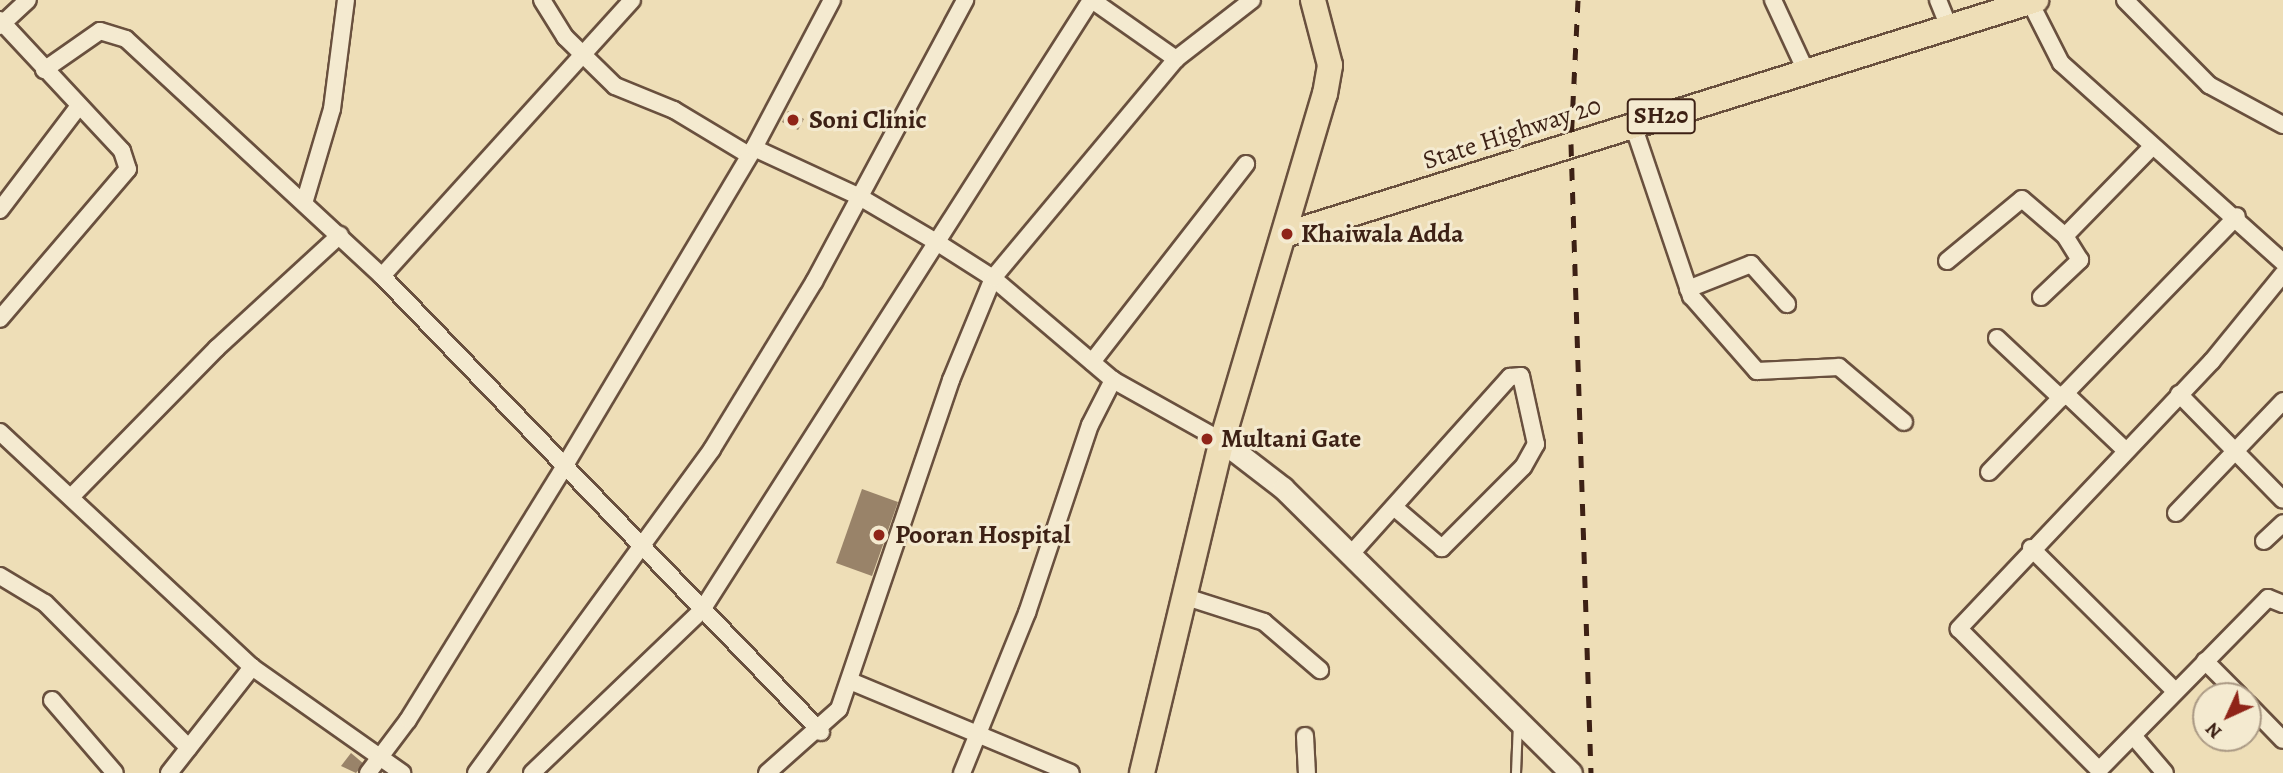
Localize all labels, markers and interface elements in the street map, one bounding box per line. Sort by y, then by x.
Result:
street label: State Highway 20 [1419,90,1605,176]
road number: SH20 [1626,96,1696,136]
place label: Soni Clinic [809,104,927,136]
marker: Soni Clinic [783,110,803,130]
place label: Khaiwala Adda [1301,218,1464,250]
marker: Khaiwala Adda [1279,226,1295,242]
place label: Multani Gate [1221,423,1361,455]
marker: Multani Gate [1199,431,1215,447]
place label: Pooran Hospital [895,519,1071,551]
marker: Pooran Hospital [869,525,889,545]
north arrow [2192,682,2262,752]
text: N [2199,716,2228,745]

